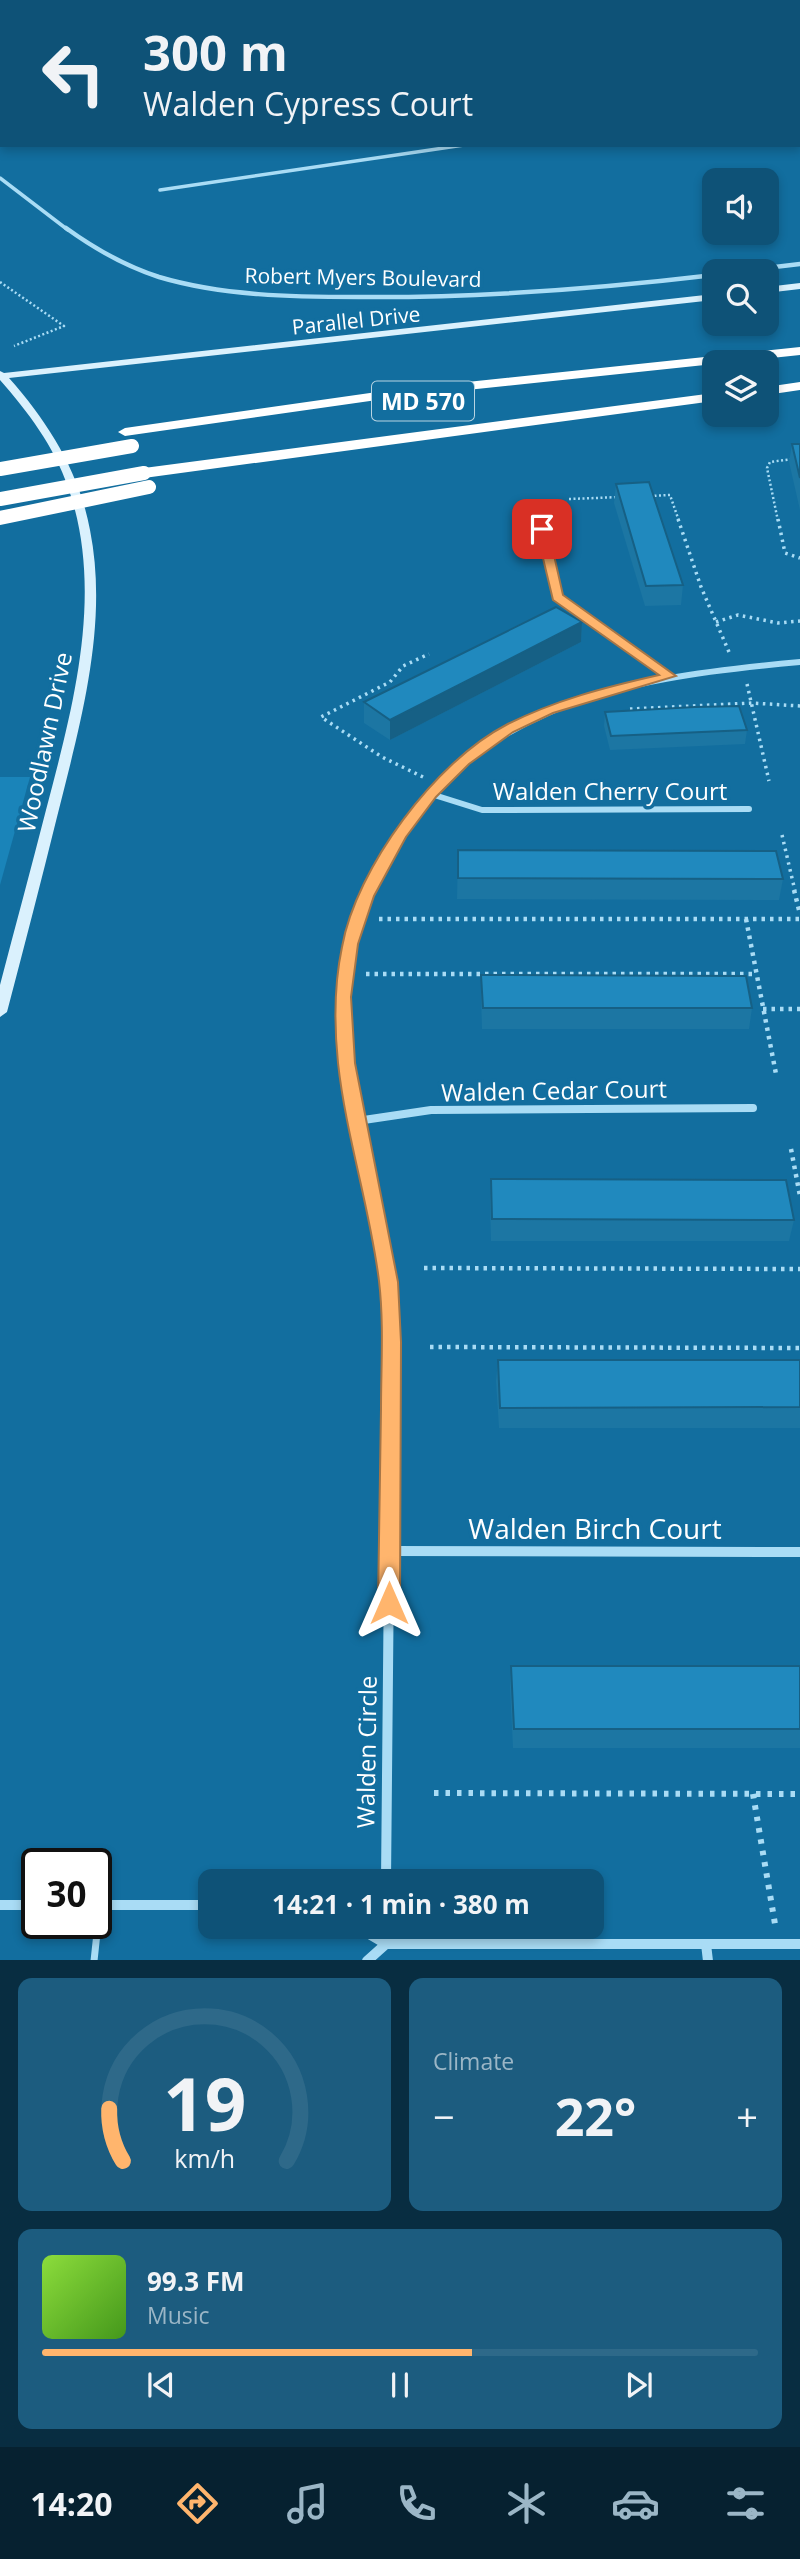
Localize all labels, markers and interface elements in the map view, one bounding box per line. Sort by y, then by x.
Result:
text: 300 m [143,19,288,85]
icon: left [28,28,119,119]
text: Walden Cypress Court [143,82,473,125]
map controls [702,168,779,427]
button: sound [702,168,779,245]
button: search [702,259,779,336]
street label: Robert Myers Boulevard [244,261,482,293]
street label: Parallel Drive [290,299,422,341]
button: layers [702,350,779,427]
road number: MD 570 [372,382,474,420]
pin [512,499,572,559]
icon: arrive [523,510,561,548]
street label: Woodlawn Drive [9,649,79,835]
street label: Walden Cherry Court [493,774,727,807]
street label: Walden Cedar Court [441,1072,667,1108]
street label: Walden Birch Court [468,1509,722,1547]
position arrow [352,1566,426,1640]
street label: Walden Circle [348,1675,384,1829]
speed limit sign: 30 [21,1848,112,1939]
text: 14:21 · 1 min · 380 m [272,1886,530,1922]
text: Climate [433,2045,514,2077]
text: 19 [163,2053,246,2152]
text: 22° [555,2080,636,2151]
text: − [433,2090,455,2142]
text: + [736,2090,758,2142]
text: km/h [174,2140,235,2174]
text: 99.3 FM [147,2263,245,2299]
text: Music [147,2299,210,2331]
icon: previous [142,2366,180,2404]
icon: pause [381,2366,419,2404]
icon: next [620,2366,658,2404]
icon: directions [173,2479,222,2528]
icon: music [283,2479,332,2528]
icon: phone [392,2479,441,2528]
icon: climate [502,2479,551,2528]
icon: car [611,2479,660,2528]
icon: filters [721,2479,770,2528]
text: 14:20 [30,2482,113,2525]

